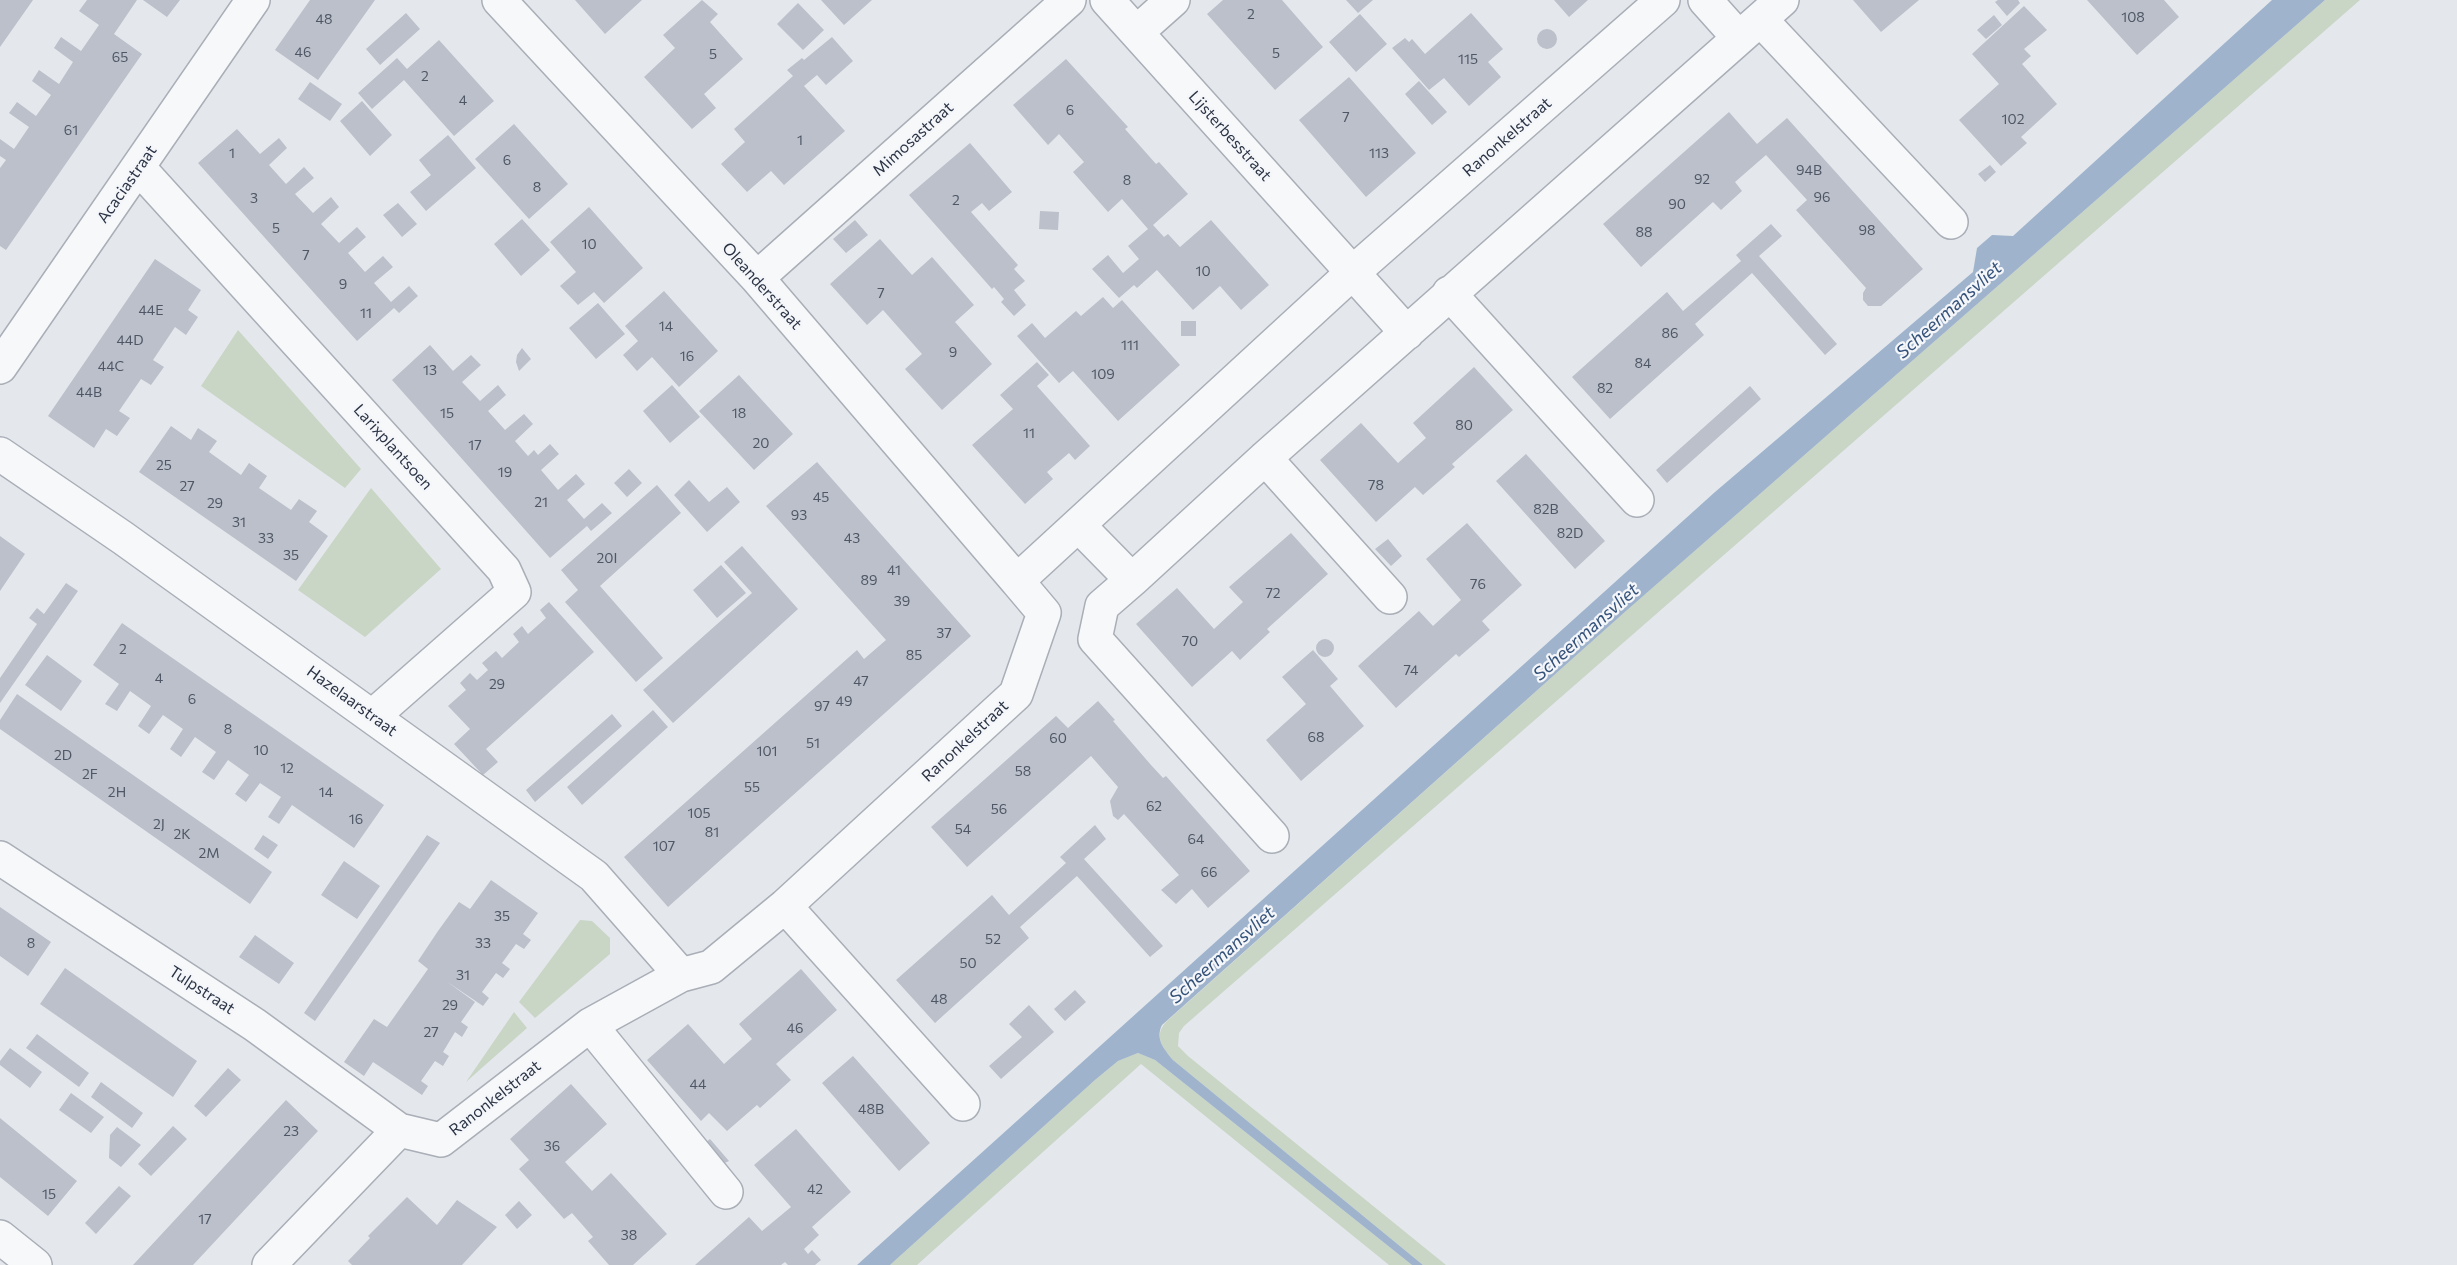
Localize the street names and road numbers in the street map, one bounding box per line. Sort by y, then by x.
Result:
street label: Lijsterbesstraat [1185,87,1275,185]
street label: Ranonkelstraat [1459,93,1555,181]
street label: Mimosastraat [869,98,957,180]
street label: Acaciastraat [93,141,161,227]
street label: Oleanderstraat [718,239,806,333]
street label: Larixplantsoen [350,400,436,494]
street label: Hazelaarstraat [303,662,401,740]
street label: Ranonkelstraat [918,696,1012,786]
street label: Tulpstraat [166,962,238,1018]
street label: Ranonkelstraat [445,1056,545,1140]

